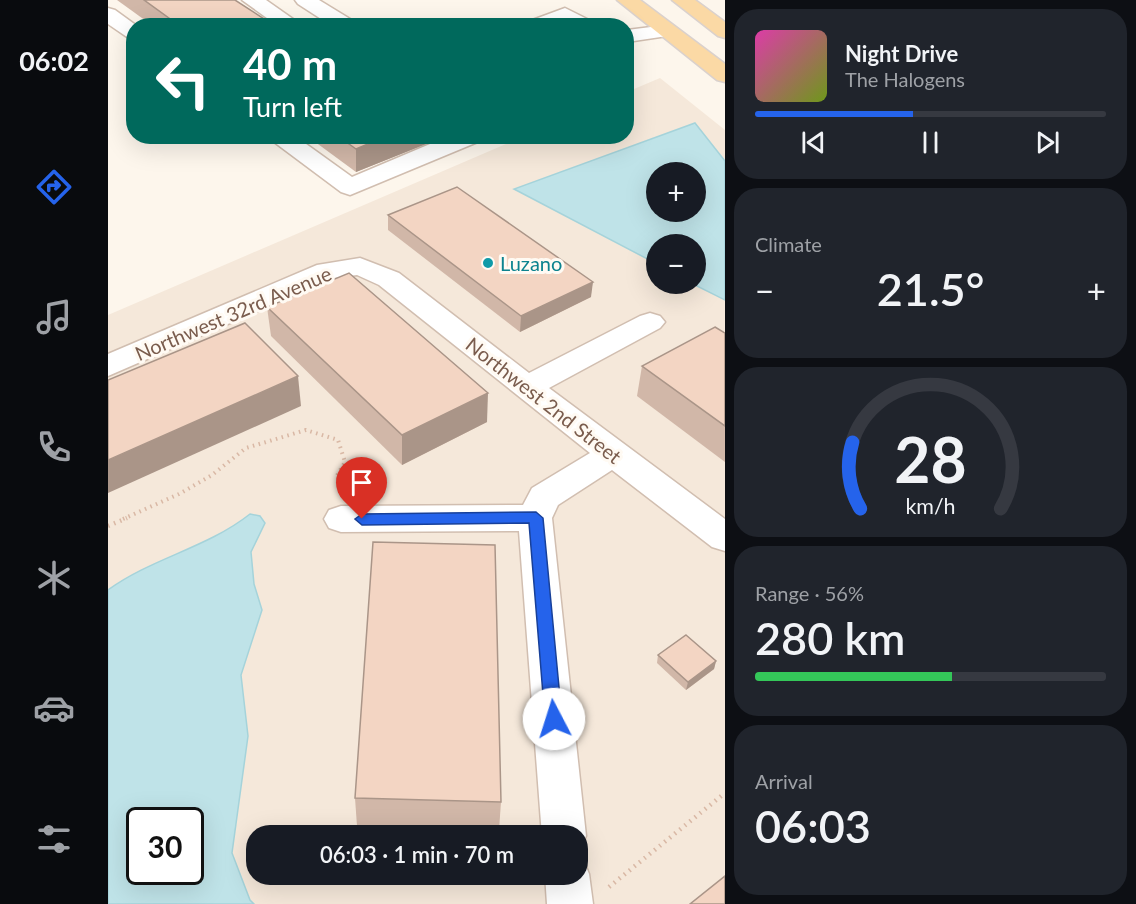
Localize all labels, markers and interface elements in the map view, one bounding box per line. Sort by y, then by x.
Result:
text: 40 m [243,39,337,89]
text: Night Drive [845,40,958,67]
icon: left [144,42,222,120]
text: 06:02 [19,44,89,77]
text: The Halogens [845,67,965,91]
text: Turn left [243,90,342,123]
icon: previous [797,126,830,159]
icon: pause [914,126,947,159]
icon: next [1031,126,1064,159]
map controls [646,162,706,294]
button: + [646,162,706,222]
icon: directions [33,166,75,208]
text: Climate [755,232,822,256]
button: − [646,234,706,294]
place label: Luzano [500,251,562,275]
marker: Luzano [481,256,495,270]
street label: Northwest 32rd Avenue [131,261,335,365]
text: 21.5° [877,262,984,316]
text: − [755,270,774,310]
text: + [1087,270,1106,310]
icon: music [33,296,75,338]
street label: Northwest 2nd Street [461,332,627,468]
text: 28 [894,421,967,496]
icon: phone [33,426,75,468]
pin [336,457,387,519]
icon: arrive [345,466,378,499]
text: km/h [905,493,956,519]
icon: climate [33,557,75,599]
text: Range · 56% [755,581,864,605]
text: 280 km [755,611,905,665]
icon: car [33,687,75,729]
position arrow [522,687,586,751]
text: Arrival [755,769,813,793]
text: 06:03 [755,799,871,853]
speed limit sign: 30 [126,807,204,885]
icon: filters [33,818,75,860]
text: 06:03 · 1 min · 70 m [320,841,514,868]

